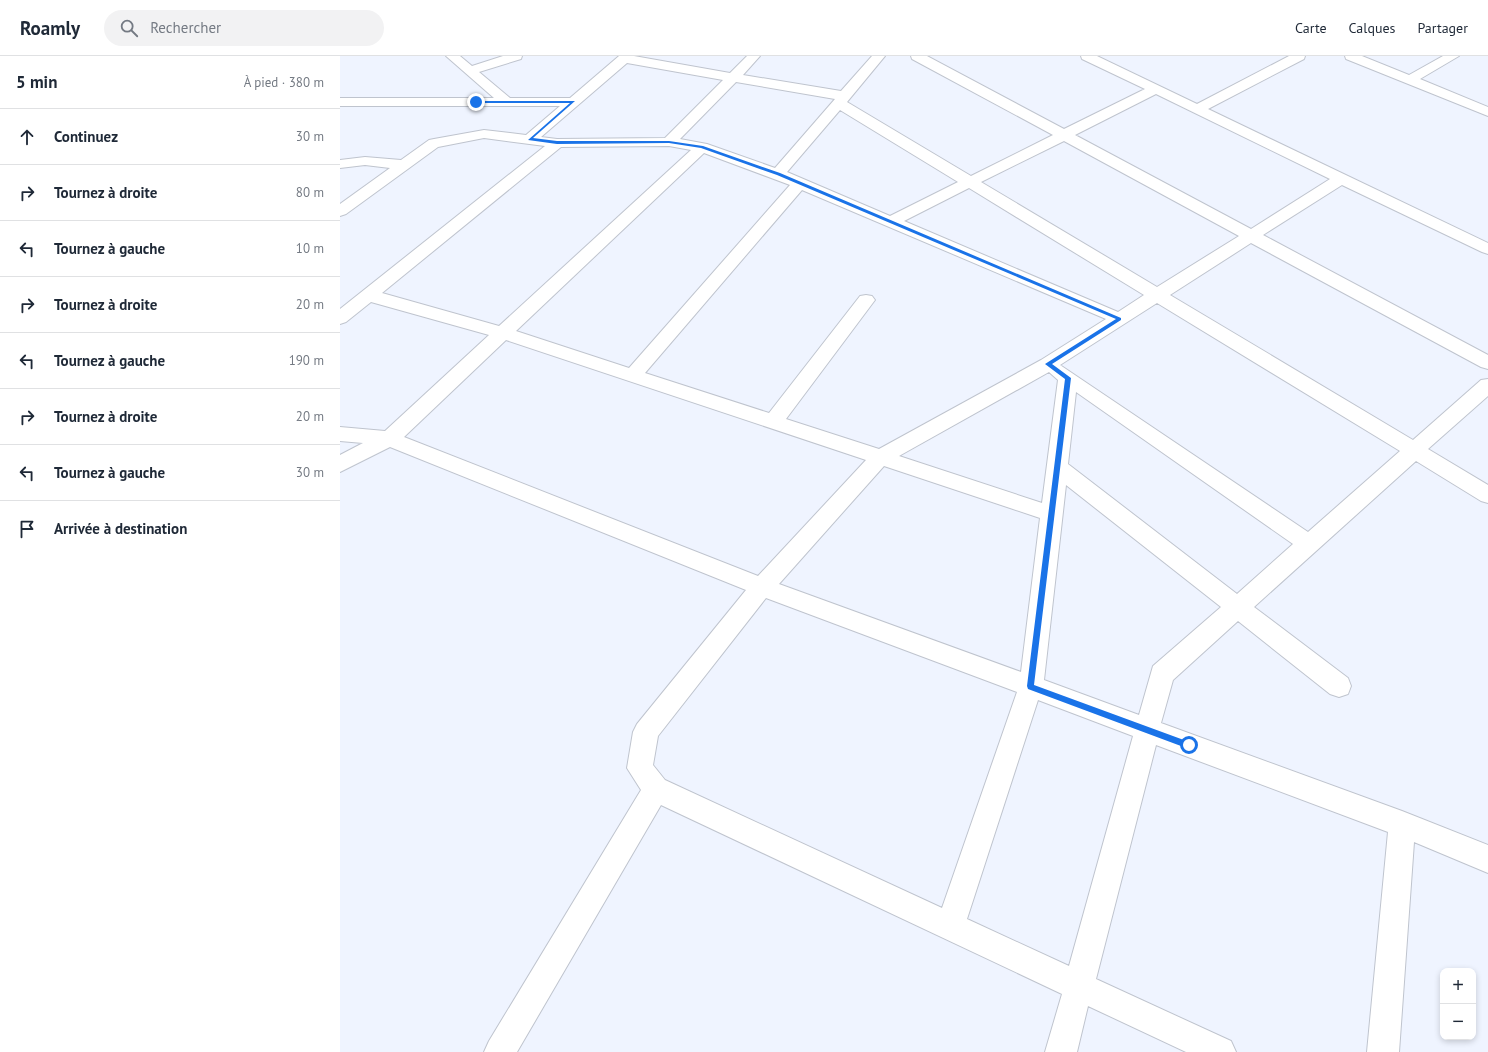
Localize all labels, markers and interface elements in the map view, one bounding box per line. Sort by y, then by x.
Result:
search box [104,10,384,46]
text: Roamly [20,16,80,40]
icon: search [118,17,140,39]
text: Rechercher [150,18,221,37]
text: Carte [1295,19,1327,37]
text: Calques [1349,19,1395,37]
text: Partager [1417,19,1468,37]
text: 5 min [16,71,57,93]
text: À pied · 380 m [244,74,324,91]
route end [467,93,485,111]
icon: ahead [16,126,38,148]
text: Continuez [54,127,118,146]
text: 30 m [296,128,324,145]
icon: right [16,182,38,204]
text: Tournez à droite [54,183,157,202]
text: 80 m [296,184,324,201]
icon: left [16,238,38,260]
text: Tournez à gauche [54,239,165,258]
text: 10 m [296,240,324,257]
icon: right [16,294,38,316]
text: Tournez à droite [54,295,157,314]
text: 20 m [296,296,324,313]
icon: left [16,350,38,372]
text: Tournez à gauche [54,351,165,370]
text: 190 m [289,352,324,369]
icon: right [16,406,38,428]
text: Tournez à droite [54,407,157,426]
text: 20 m [296,408,324,425]
icon: left [16,462,38,484]
text: Tournez à gauche [54,463,165,482]
text: 30 m [296,464,324,481]
icon: arrive [16,518,38,540]
text: Arrivée à destination [54,519,187,538]
route start [1180,736,1198,754]
map controls [1440,968,1476,1040]
button: + [1440,968,1476,1004]
button: − [1440,1004,1476,1040]

